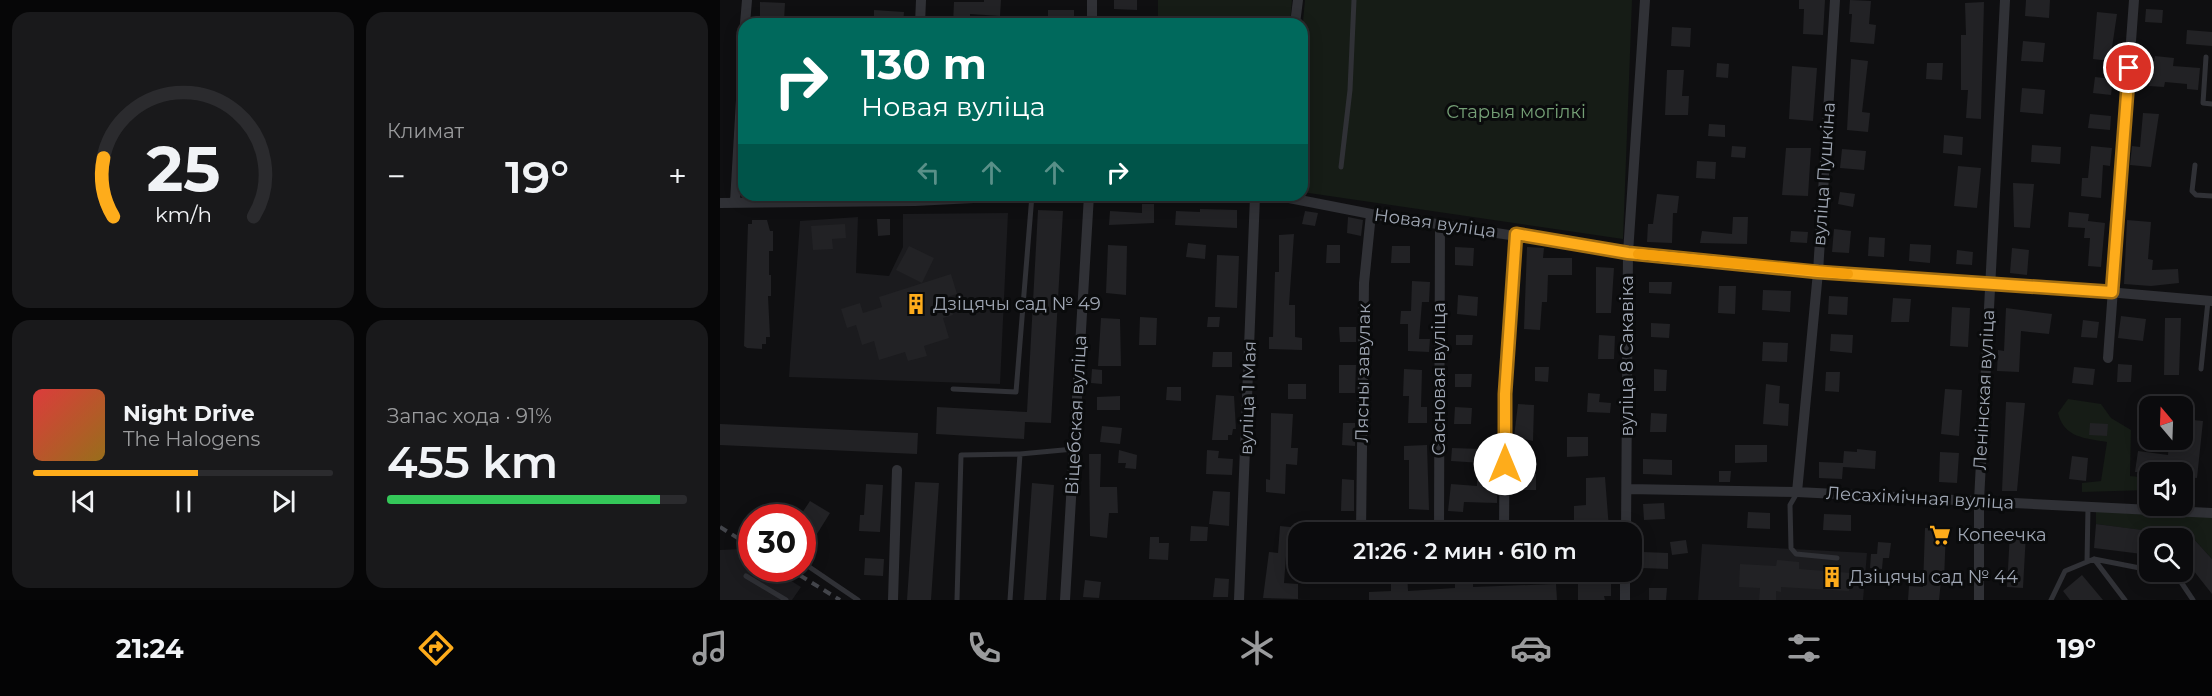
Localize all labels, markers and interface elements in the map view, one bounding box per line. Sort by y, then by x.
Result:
text: 130 m [861,38,987,90]
icon: right [762,42,840,120]
pin [2103,42,2154,93]
icon: arrive [2112,51,2145,84]
text: Новая вуліца [861,90,1045,123]
park label: Старыя могілкі [1446,101,1586,123]
street label: вуліца Пушкіна [1808,101,1840,247]
text: Климат [387,119,464,143]
text: 25 [146,131,220,207]
text: 19° [505,149,569,204]
text: − [387,156,406,196]
text: + [668,156,687,196]
icon: left [912,156,945,189]
icon: ahead [975,156,1008,189]
icon: ahead [1038,156,1071,189]
icon: right [1101,156,1134,189]
text: km/h [154,201,212,227]
street label: Новая вуліца [1373,204,1497,242]
street label: вуліца 8 Сакавіка [1616,275,1638,437]
building icon: Дзіцячы сад № 49 [904,292,928,316]
place label: Дзіцячы сад № 49 [933,293,1101,315]
street label: Сасновая вуліца [1428,302,1450,456]
street label: Лясны завулак [1351,303,1375,443]
street label: Ленінская вуліца [1969,309,1999,471]
street label: Віцебская вуліца [1061,335,1091,495]
street label: вуліца 1 Мая [1235,340,1261,456]
north arrow [2139,396,2193,450]
map controls [2139,396,2193,582]
text: Night Drive [123,400,255,427]
text: Запас хода · 91% [387,404,552,428]
text: The Halogens [123,427,260,451]
position arrow [1473,432,1537,496]
text: 455 km [387,434,558,489]
button: sound [2139,462,2193,516]
street label: Лесахімічная вуліца [1825,482,2015,514]
icon: previous [67,485,100,518]
icon: pause [167,485,200,518]
icon: next [267,485,300,518]
speed limit sign: 30 [738,504,816,582]
supermarket icon: Копеечка [1928,523,1952,547]
place label: Копеечка [1957,524,2046,546]
button: search [2139,528,2193,582]
text: 21:26 · 2 мин · 610 m [1353,538,1577,565]
building icon: Дзіцячы сад № 44 [1820,565,1844,589]
place label: Дзіцячы сад № 44 [1849,566,2018,588]
icon: directions [415,627,457,669]
icon: music [689,627,731,669]
icon: phone [963,627,1005,669]
icon: climate [1236,627,1278,669]
icon: car [1510,627,1552,669]
icon: filters [1783,627,1825,669]
text: 21:24 [116,632,184,665]
text: 19° [2057,632,2096,665]

